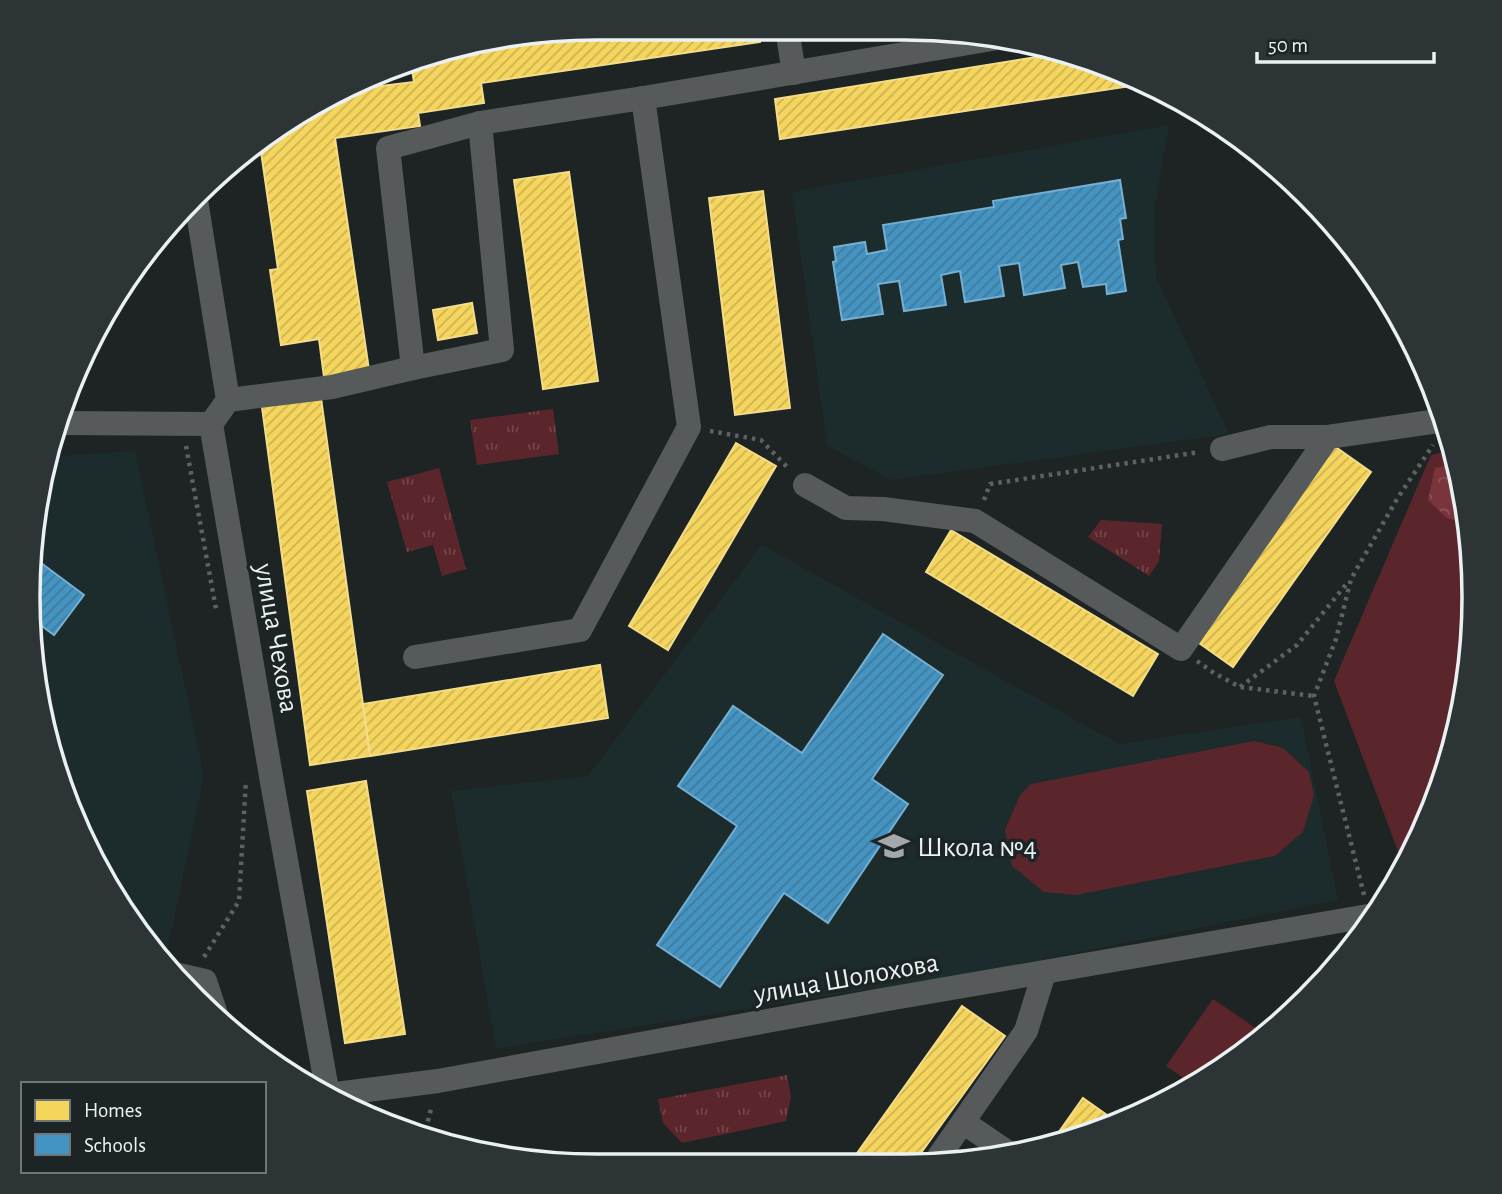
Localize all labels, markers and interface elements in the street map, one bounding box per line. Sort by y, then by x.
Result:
scale bar [1257,21,1434,65]
text: 50 m [1268,35,1308,56]
street label: улица Чехова [249,561,303,715]
school or university icon: Школа №4 [877,829,911,863]
place label: Школа №4 [917,834,1037,862]
street label: улица Шолохова [751,949,941,1009]
legend [21,1082,266,1173]
text: Homes [84,1100,142,1121]
text: Schools [84,1135,146,1156]

